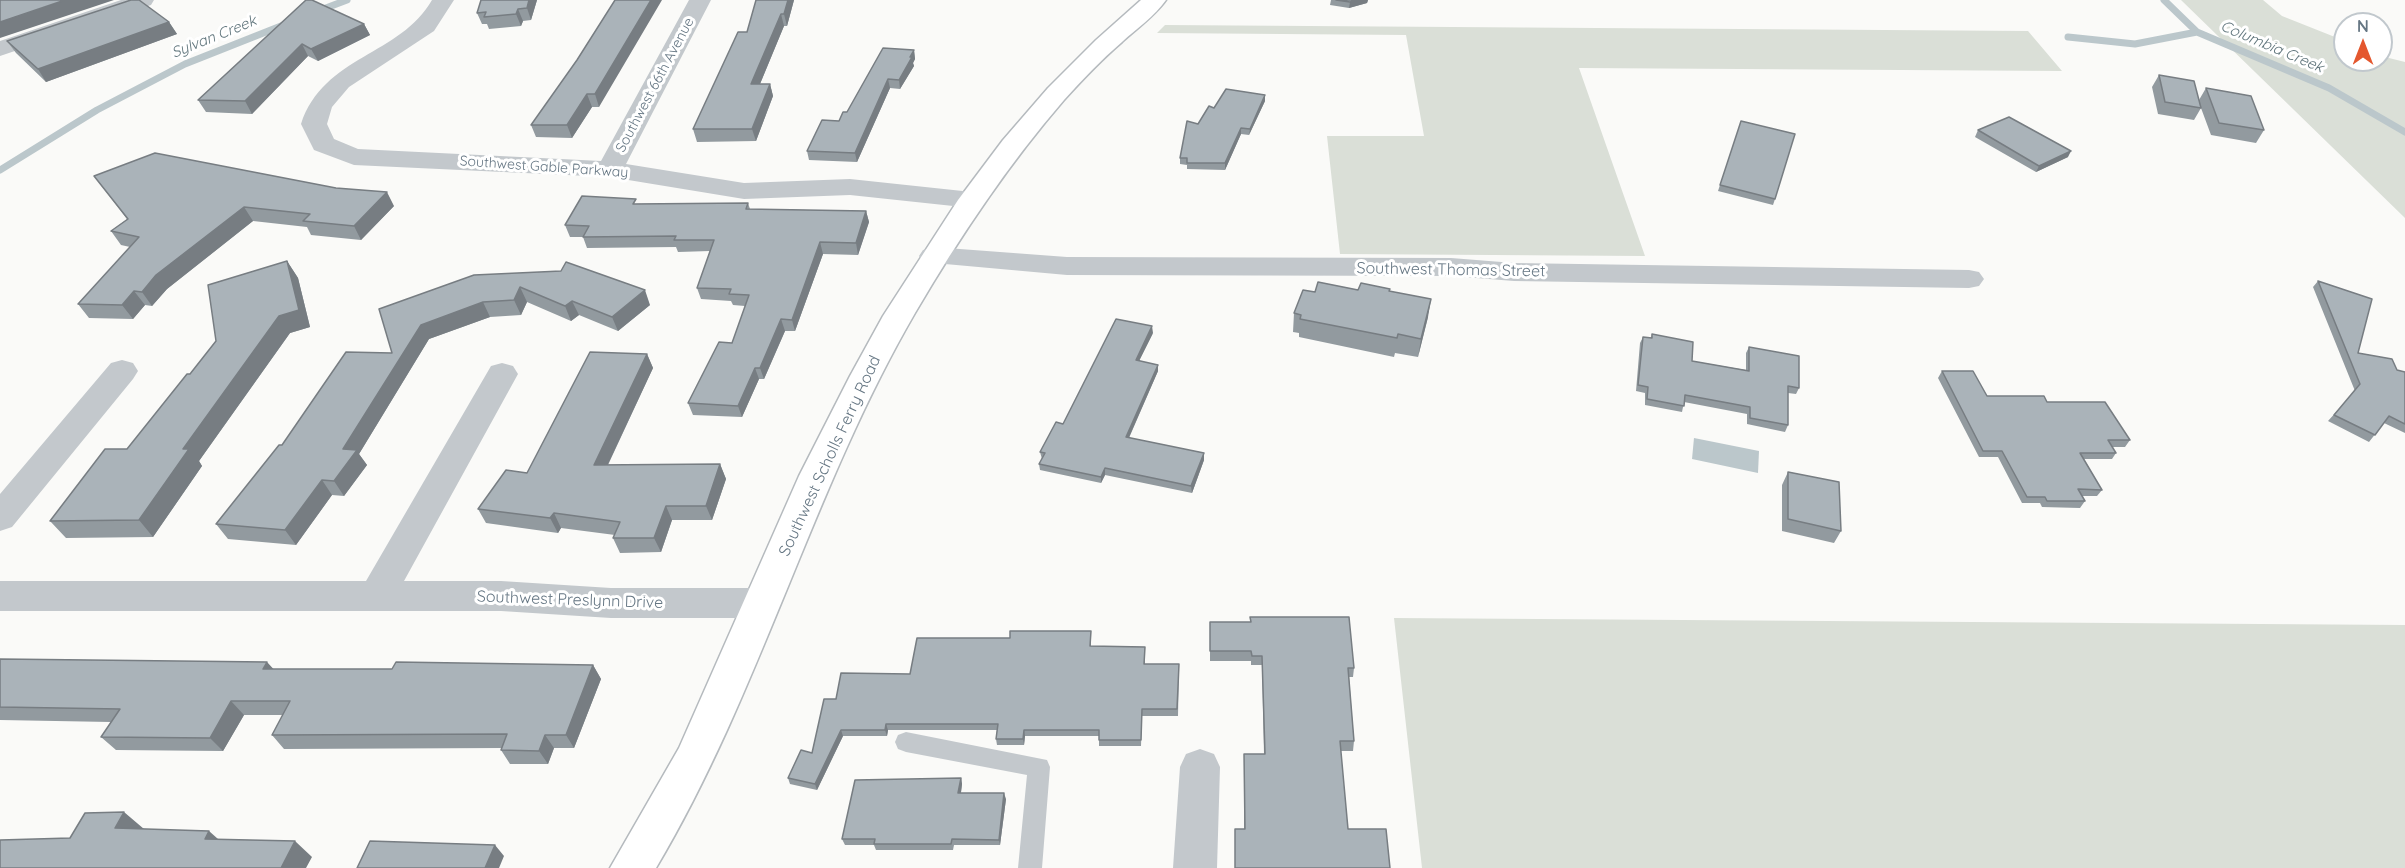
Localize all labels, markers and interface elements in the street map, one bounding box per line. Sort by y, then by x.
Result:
water label: Sylvan Creek [169,12,259,62]
north arrow [2333,12,2393,72]
street label: Southwest 66th Avenue [612,15,698,155]
text: N [2357,16,2369,36]
water label: Columbia Creek [2218,17,2326,77]
street label: Southwest Gable Parkway [459,153,629,181]
street label: Southwest Thomas Street [1356,259,1546,281]
street label: Southwest Scholls Ferry Road [775,353,885,559]
street label: Southwest Preslynn Drive [477,587,663,613]

